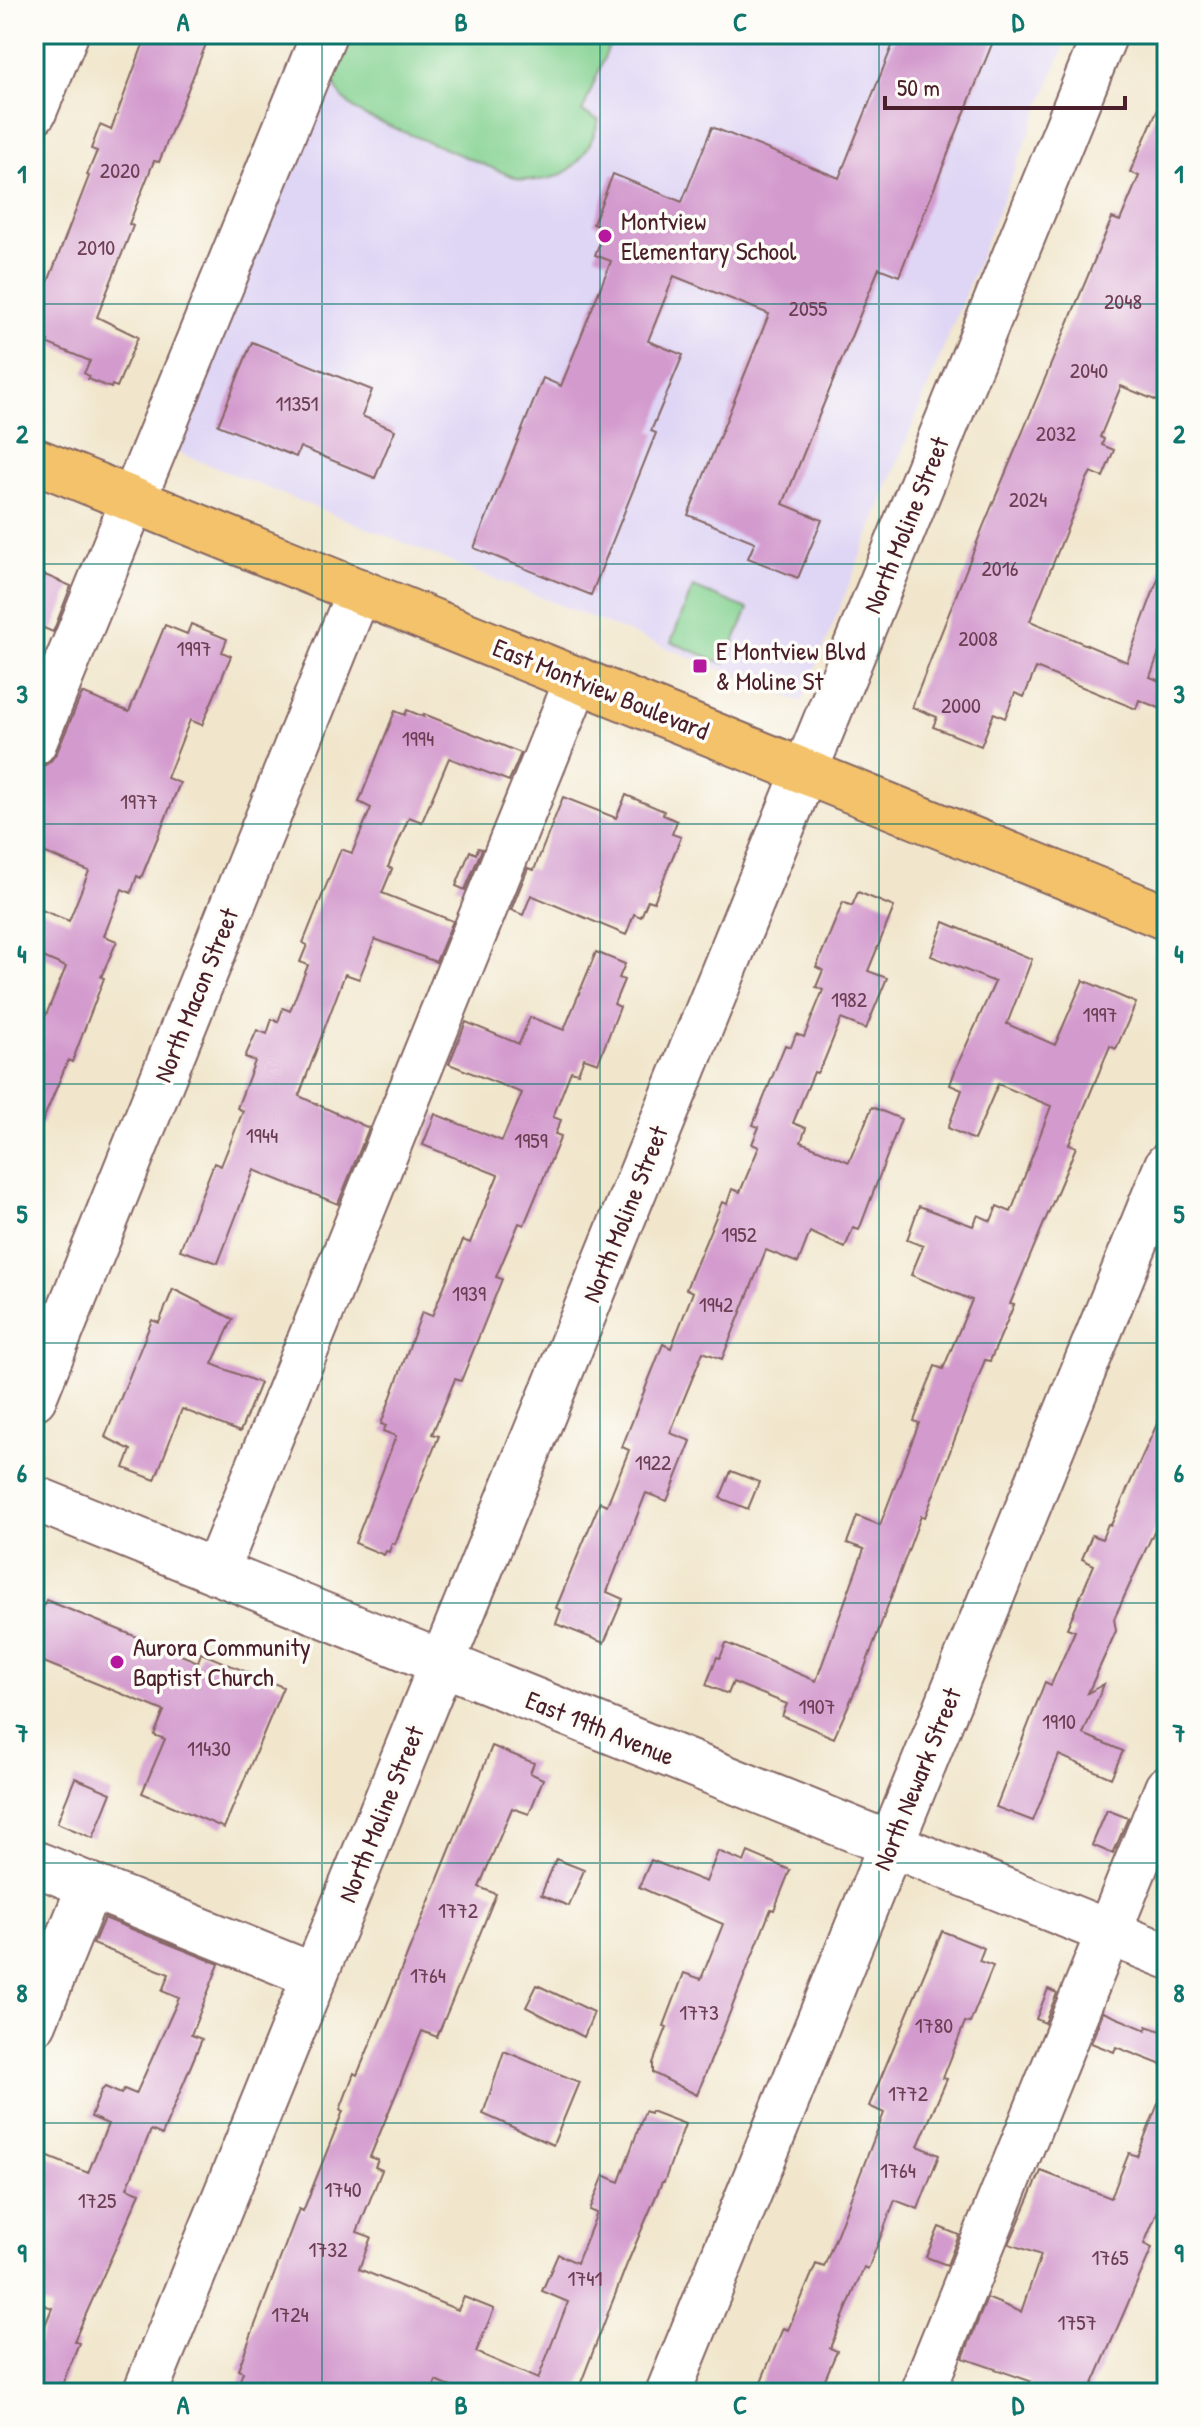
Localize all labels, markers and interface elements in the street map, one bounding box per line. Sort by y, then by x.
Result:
text: A [177,4,190,39]
text: B [454,4,468,39]
text: C [733,4,747,39]
text: D [1012,4,1025,39]
scale bar [885,60,1125,110]
text: 50 m [897,71,940,103]
house number: 2020 [100,155,140,185]
text: 1 [17,156,27,191]
text: 1 [1174,156,1184,191]
place label: Montview Elementary School [621,203,797,268]
marker: Montview Elementary School [596,227,614,245]
house number: 2010 [77,232,115,262]
house number: 2048 [1104,286,1142,316]
house number: 2055 [789,293,827,323]
house number: 2040 [1070,355,1108,385]
house number: 11351 [275,388,319,418]
text: 2 [16,416,29,451]
text: 2 [1173,416,1186,451]
house number: 2032 [1036,418,1077,448]
street label: North Moline Street [854,430,957,618]
house number: 2024 [1009,484,1047,514]
house number: 2016 [982,553,1019,583]
house number: 2008 [958,623,998,653]
street label: East Montview Boulevard [488,629,714,748]
house number: 1997 [176,633,212,663]
place label: E Montview Blvd & Moline St [716,633,865,698]
marker: E Montview Blvd & Moline St [691,657,709,675]
text: 3 [16,676,28,711]
text: 3 [1173,676,1185,711]
house number: 2000 [941,690,981,720]
house number: 1994 [402,723,434,753]
house number: 1977 [120,786,158,816]
street label: North Macon Street [145,902,247,1087]
text: 4 [17,936,27,971]
text: 4 [1174,936,1184,971]
house number: 1982 [831,984,868,1014]
house number: 1997 [1082,999,1118,1029]
street label: North Moline Street [573,1119,676,1307]
house number: 1944 [246,1120,278,1150]
house number: 1959 [514,1125,548,1155]
text: 5 [17,1196,28,1231]
text: 5 [1174,1196,1185,1231]
house number: 1952 [721,1219,758,1249]
house number: 1939 [452,1278,486,1308]
house number: 1942 [699,1289,734,1319]
house number: 1922 [635,1447,672,1477]
text: 6 [17,1455,28,1490]
text: 6 [1174,1455,1185,1490]
place label: Aurora Community Baptist Church [133,1629,311,1694]
marker: Aurora Community Baptist Church [108,1653,126,1671]
street label: North Newark Street [864,1681,969,1875]
street label: East 19th Avenue [521,1682,680,1773]
house number: 1907 [799,1691,835,1721]
house number: 1910 [1042,1706,1076,1736]
text: 7 [15,1715,29,1750]
text: 7 [1172,1715,1186,1750]
street label: North Moline Street [329,1719,432,1907]
house number: 11430 [187,1733,231,1763]
house number: 1772 [438,1895,479,1925]
house number: 1764 [410,1960,446,1990]
text: 8 [16,1975,28,2010]
text: 8 [1173,1975,1185,2010]
house number: 1773 [679,1997,719,2027]
house number: 1780 [915,2010,953,2040]
house number: 1772 [888,2078,929,2108]
house number: 1764 [880,2155,916,2185]
house number: 1740 [325,2174,362,2204]
house number: 1725 [78,2185,116,2215]
house number: 1732 [308,2234,348,2264]
text: 9 [17,2235,27,2270]
text: 9 [1174,2235,1184,2270]
house number: 1765 [1092,2242,1128,2272]
house number: 1741 [567,2263,603,2293]
house number: 1724 [271,2299,309,2329]
house number: 1757 [1057,2307,1097,2337]
text: A [177,2387,190,2422]
text: B [454,2387,468,2422]
text: C [733,2387,747,2422]
text: D [1012,2387,1025,2422]

